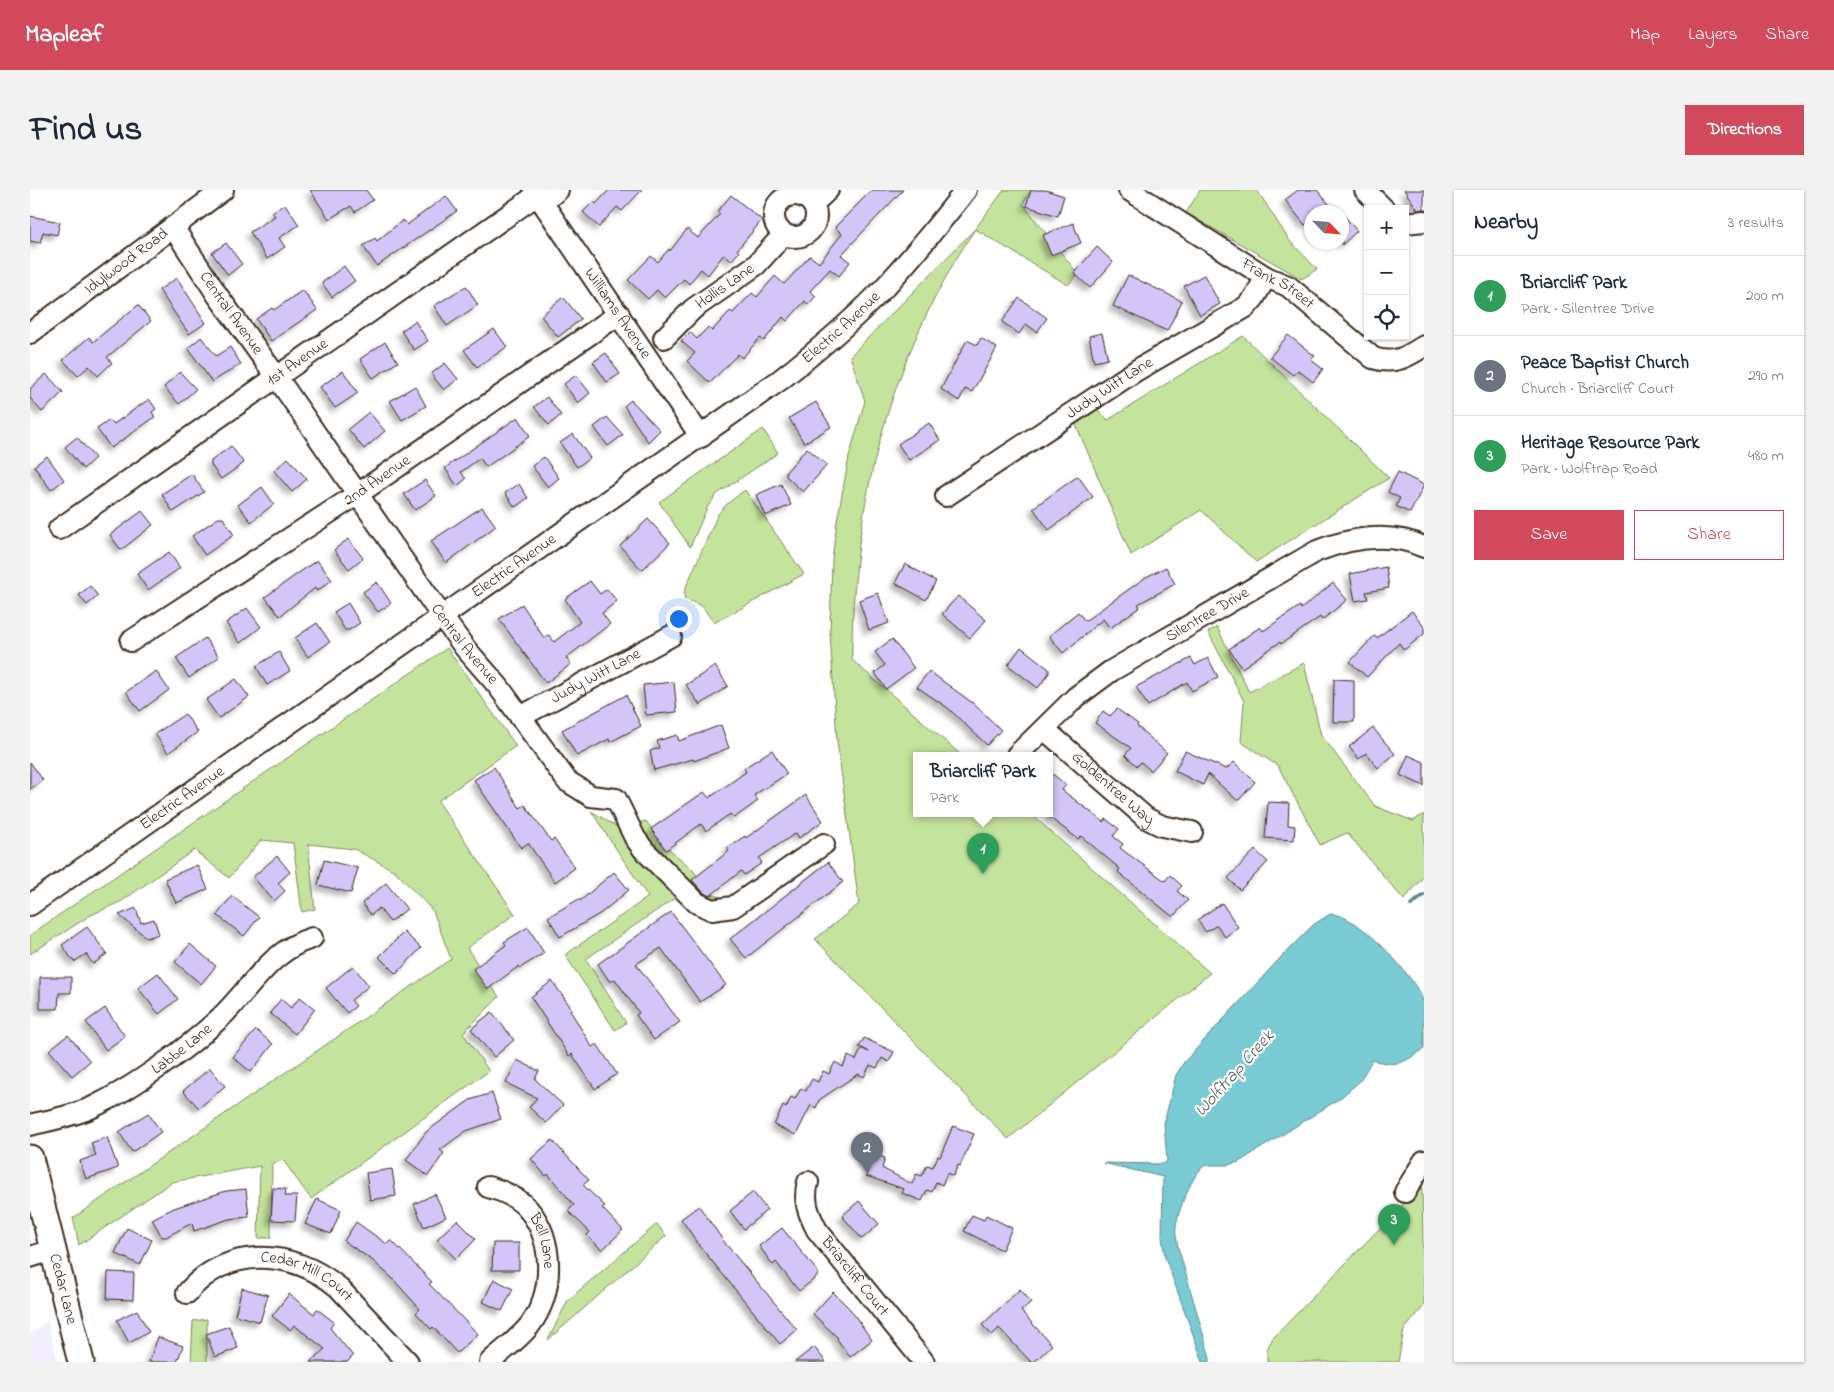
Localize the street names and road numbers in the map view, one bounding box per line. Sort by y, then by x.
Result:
street label: Idylwood Road [79,222,173,301]
street label: Frank Street [1236,252,1320,316]
street label: Hollis Lane [691,257,760,316]
street label: Williams Avenue [578,263,657,365]
street label: Central Avenue [193,267,269,361]
street label: Electric Avenue [797,285,887,370]
street label: 1st Avenue [262,332,334,392]
street label: Judy Witt Lane [1062,351,1158,425]
street label: 2nd Avenue [339,448,416,512]
street label: Electric Avenue [467,527,562,604]
street label: Silentree Drive [1161,581,1254,649]
street label: Central Avenue [425,599,504,691]
street label: Judy Witt Lane [546,642,646,710]
street label: Goldentree Way [1066,746,1158,832]
street label: Electric Avenue [135,760,230,837]
street label: Labbe Lane [147,1017,219,1081]
street label: Bell Lane [522,1207,560,1270]
street label: Briarcliff Court [814,1230,895,1322]
street label: Cedar Mill Court [260,1246,359,1308]
street label: Cedar Lane [42,1251,83,1328]

